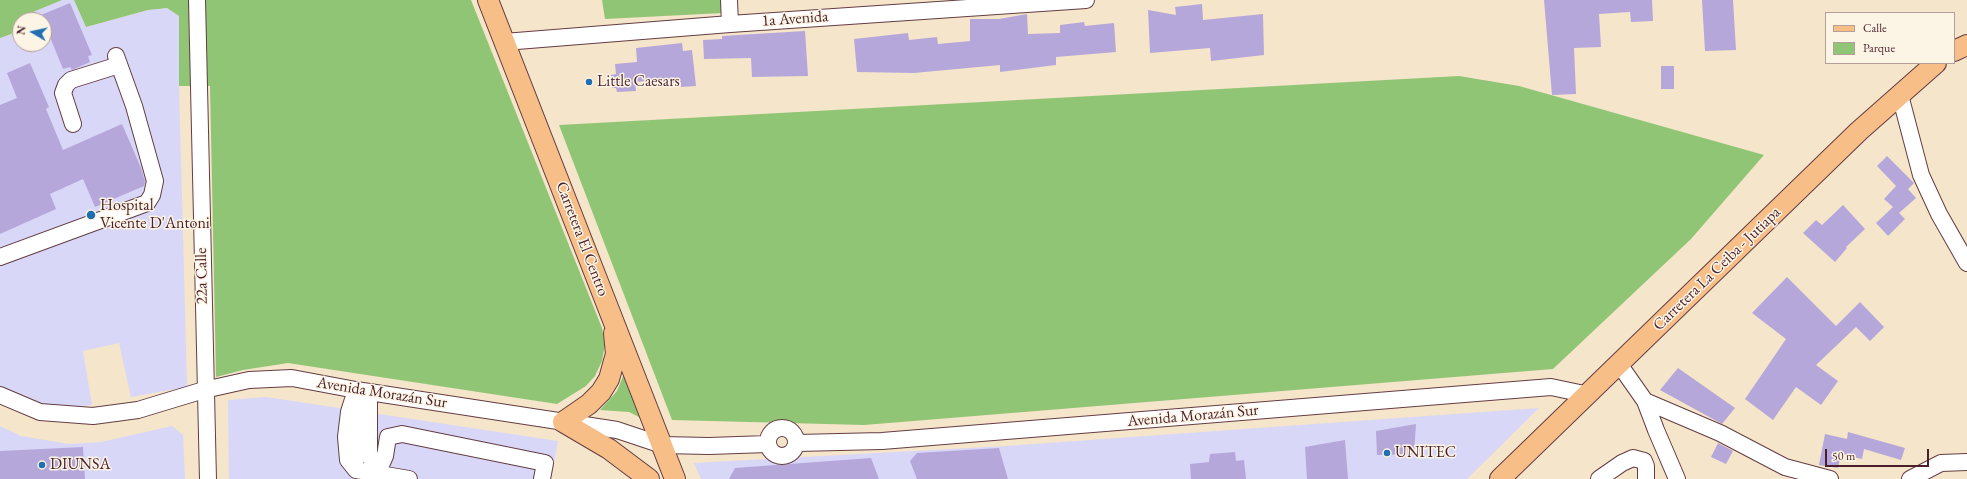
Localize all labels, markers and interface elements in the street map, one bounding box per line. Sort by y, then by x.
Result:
street label: 1a Avenida [761,7,829,31]
north arrow [12,12,52,52]
legend [1825,12,1955,64]
text: Calle [1863,20,1887,36]
text: N [14,25,29,36]
text: Parque [1863,40,1895,56]
place label: Little Caesars [597,72,680,92]
marker: Little Caesars [584,77,594,87]
street label: Carretera El Centro [551,179,613,299]
place label: Hospital Vicente D'Antoni [100,196,210,234]
street label: Carretera La Ceiba - Jutiapa [1649,203,1785,335]
marker: Hospital Vicente D'Antoni [85,209,97,221]
street label: 22a Calle [192,248,212,304]
street label: Avenida Morazán Sur [316,373,448,413]
street label: Avenida Morazán Sur [1127,401,1259,431]
scale bar [1827,441,1931,467]
place label: UNITEC [1395,443,1456,463]
marker: UNITEC [1382,448,1392,458]
text: 50 m [1832,448,1855,464]
place label: DIUNSA [50,455,110,475]
marker: DIUNSA [37,460,47,470]

